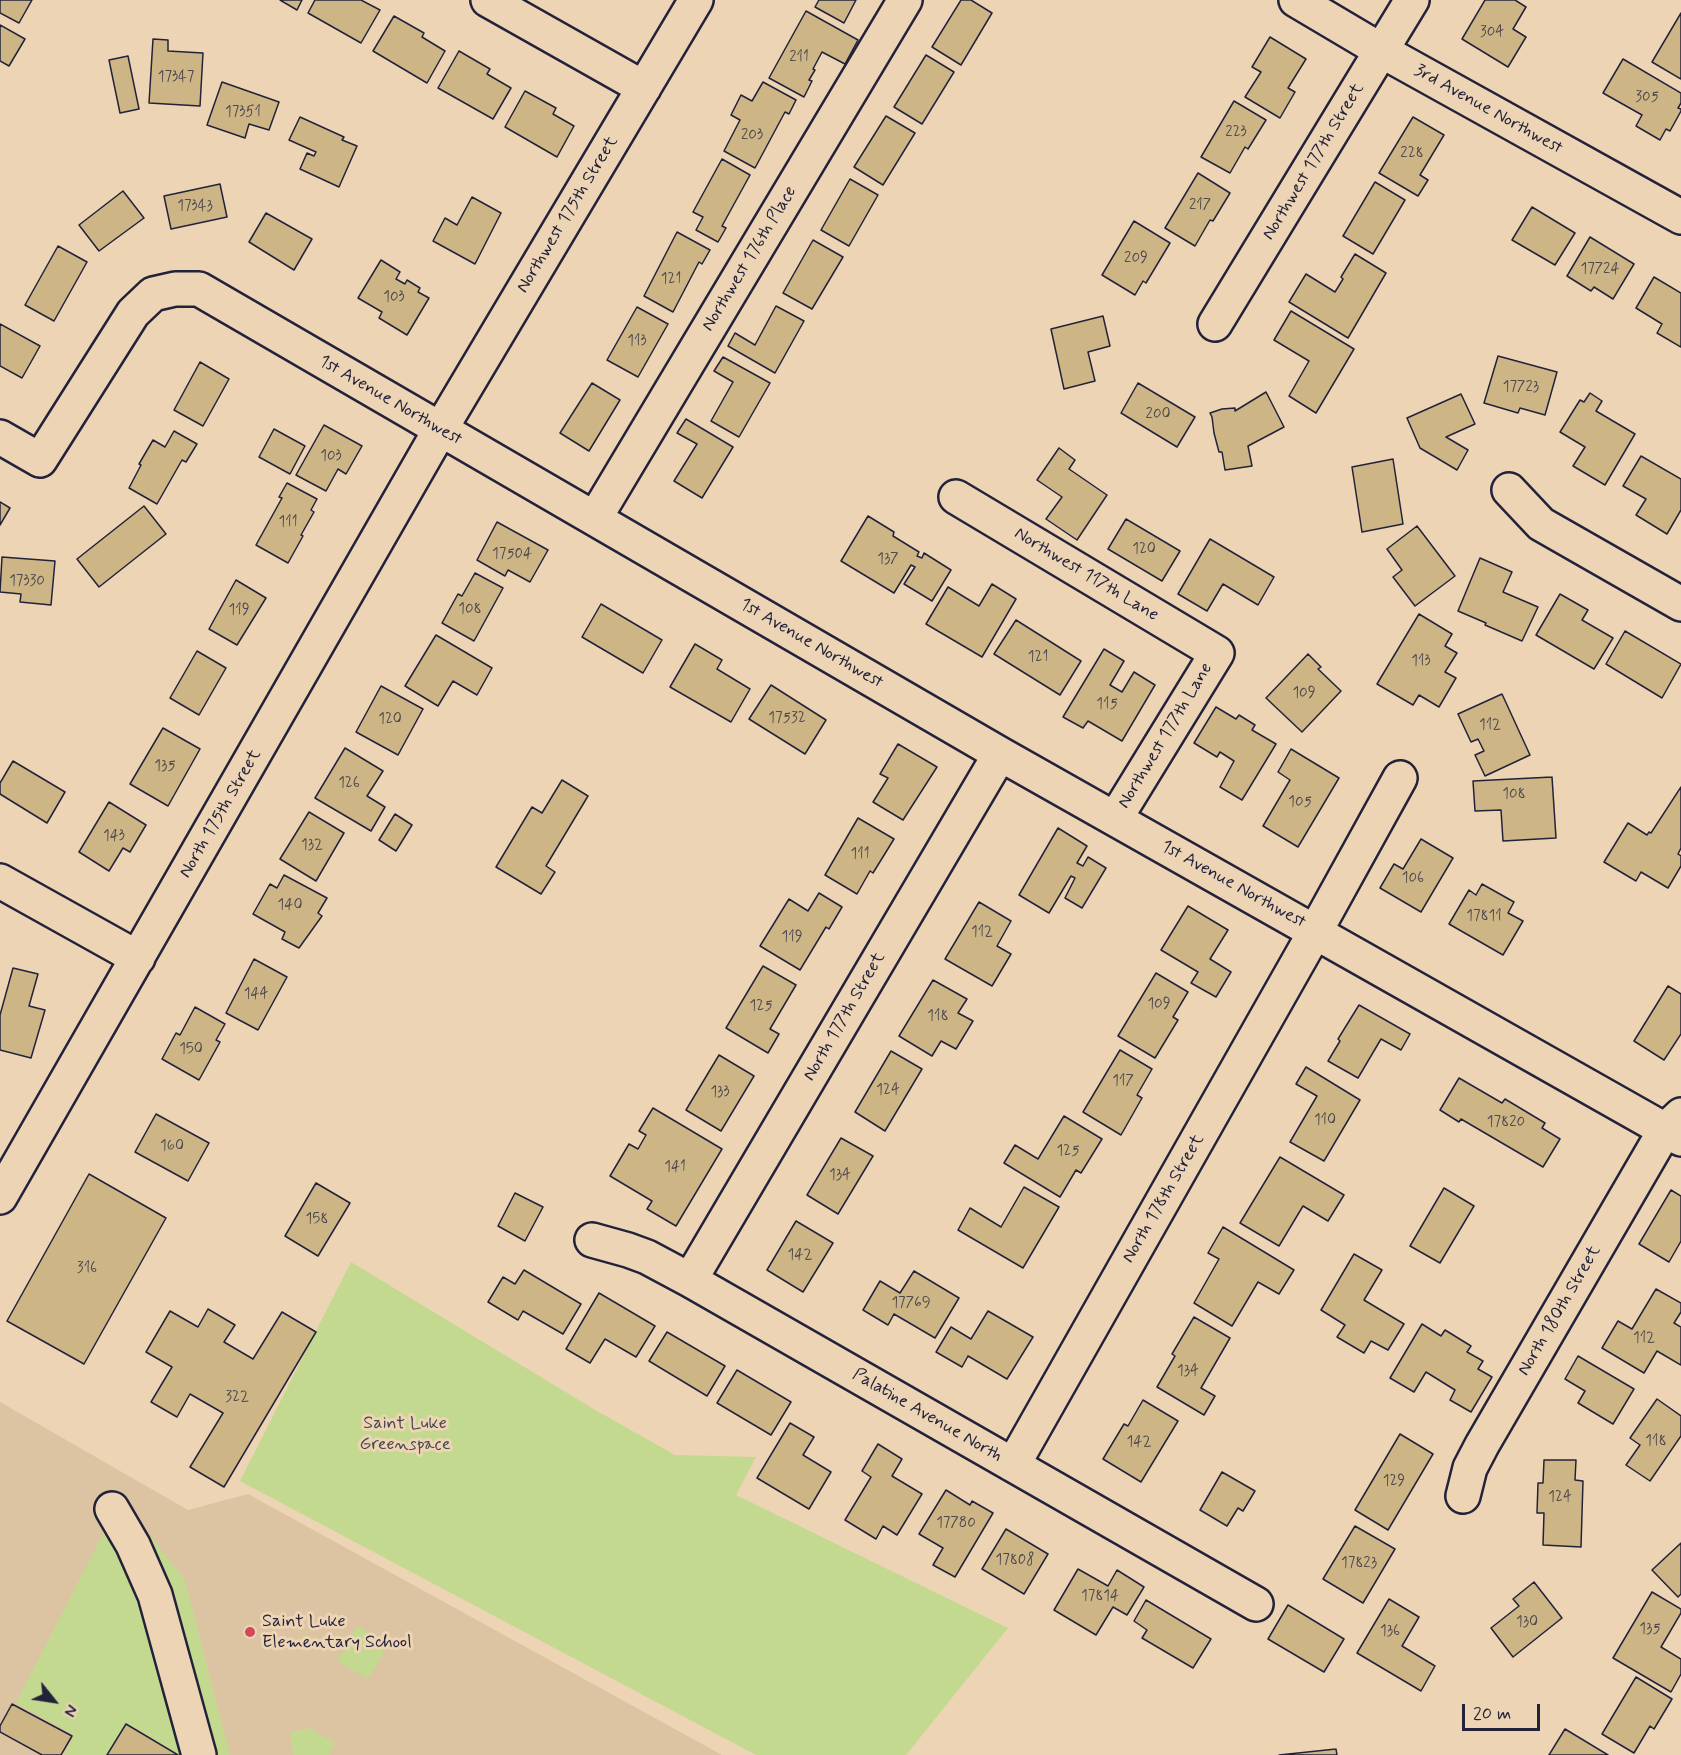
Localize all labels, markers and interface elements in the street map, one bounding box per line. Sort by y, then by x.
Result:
house number: 304 [1480,24,1504,42]
house number: 211 [789,49,809,67]
street label: 3rd Avenue Northwest [1410,60,1566,160]
house number: 17347 [158,69,194,87]
street label: Northwest 177th Street [1259,80,1369,244]
house number: 305 [1635,89,1659,107]
house number: 17351 [225,104,261,122]
house number: 223 [1225,124,1247,142]
house number: 203 [741,127,763,145]
street label: Northwest 175th Street [513,133,623,297]
house number: 228 [1400,145,1424,163]
street label: Northwest 176th Place [698,182,802,336]
house number: 217 [1189,197,1211,215]
house number: 17343 [177,198,213,216]
house number: 209 [1124,250,1148,268]
house number: 17724 [1580,261,1620,279]
house number: 121 [661,271,681,289]
house number: 103 [383,289,405,307]
house number: 113 [627,333,647,351]
street label: 1st Avenue Northwest [314,351,466,451]
house number: 17723 [1503,379,1539,397]
house number: 200 [1146,406,1170,424]
house number: 103 [320,448,342,466]
house number: 111 [279,514,297,532]
street label: Northwest 117th Lane [1010,523,1162,627]
house number: 120 [1132,541,1156,559]
house number: 17504 [492,546,532,564]
house number: 137 [877,551,899,569]
house number: 17330 [9,573,45,591]
street label: 1st Avenue Northwest [735,594,887,694]
house number: 108 [458,601,482,619]
house number: 119 [228,602,250,620]
house number: 121 [1028,649,1048,667]
house number: 113 [1411,653,1431,671]
street label: Northwest 177th Lane [1114,659,1218,813]
house number: 109 [1292,685,1316,703]
house number: 115 [1096,696,1118,714]
house number: 17532 [768,710,806,728]
house number: 120 [378,711,402,729]
house number: 112 [1479,717,1501,735]
street label: North 175th Street [175,746,267,882]
house number: 135 [154,758,176,776]
house number: 126 [338,775,360,793]
house number: 108 [1502,786,1526,804]
house number: 105 [1288,794,1312,812]
house number: 143 [103,828,125,846]
street label: 1st Avenue Northwest [1157,836,1309,934]
house number: 132 [301,837,323,855]
house number: 111 [851,846,869,864]
house number: 106 [1402,870,1424,888]
house number: 140 [278,897,302,915]
house number: 17811 [1466,908,1502,926]
house number: 112 [971,924,993,942]
house number: 119 [781,929,803,947]
street label: North 177th Street [799,949,891,1085]
house number: 144 [244,986,268,1004]
house number: 109 [1147,996,1171,1014]
house number: 125 [750,998,772,1016]
house number: 118 [927,1008,949,1026]
house number: 150 [179,1041,203,1059]
house number: 117 [1112,1073,1134,1091]
house number: 124 [876,1082,900,1100]
house number: 133 [710,1084,730,1102]
house number: 110 [1314,1112,1336,1130]
house number: 17820 [1487,1114,1525,1132]
street label: North 178th Street [1118,1131,1210,1267]
house number: 160 [160,1138,184,1156]
house number: 125 [1057,1143,1079,1161]
house number: 141 [664,1159,686,1177]
house number: 134 [829,1167,851,1185]
house number: 158 [306,1211,328,1229]
street label: North 180th Street [1514,1242,1606,1380]
house number: 142 [788,1247,812,1265]
house number: 316 [77,1260,97,1278]
house number: 17769 [891,1295,931,1313]
house number: 112 [1633,1330,1655,1348]
house number: 134 [1177,1363,1199,1381]
street label: Palatine Avenue North [848,1364,1006,1468]
house number: 322 [225,1389,249,1407]
park label: Saint Luke Greenspace [359,1413,451,1456]
house number: 118 [1645,1433,1667,1451]
house number: 142 [1127,1434,1151,1452]
house number: 129 [1383,1473,1405,1491]
house number: 124 [1548,1489,1572,1507]
house number: 17780 [936,1515,976,1533]
house number: 17808 [996,1552,1034,1570]
house number: 17823 [1341,1555,1377,1573]
house number: 17814 [1081,1588,1119,1606]
place label: Saint Luke Elementary School [262,1611,412,1654]
house number: 130 [1516,1614,1538,1632]
house number: 135 [1639,1621,1661,1639]
house number: 136 [1380,1623,1400,1641]
marker: Saint Luke Elementary School [243,1625,257,1639]
north arrow [24,1671,84,1731]
scale bar [1465,1692,1543,1730]
text: N [58,1700,82,1720]
text: 20 m [1473,1702,1511,1726]

